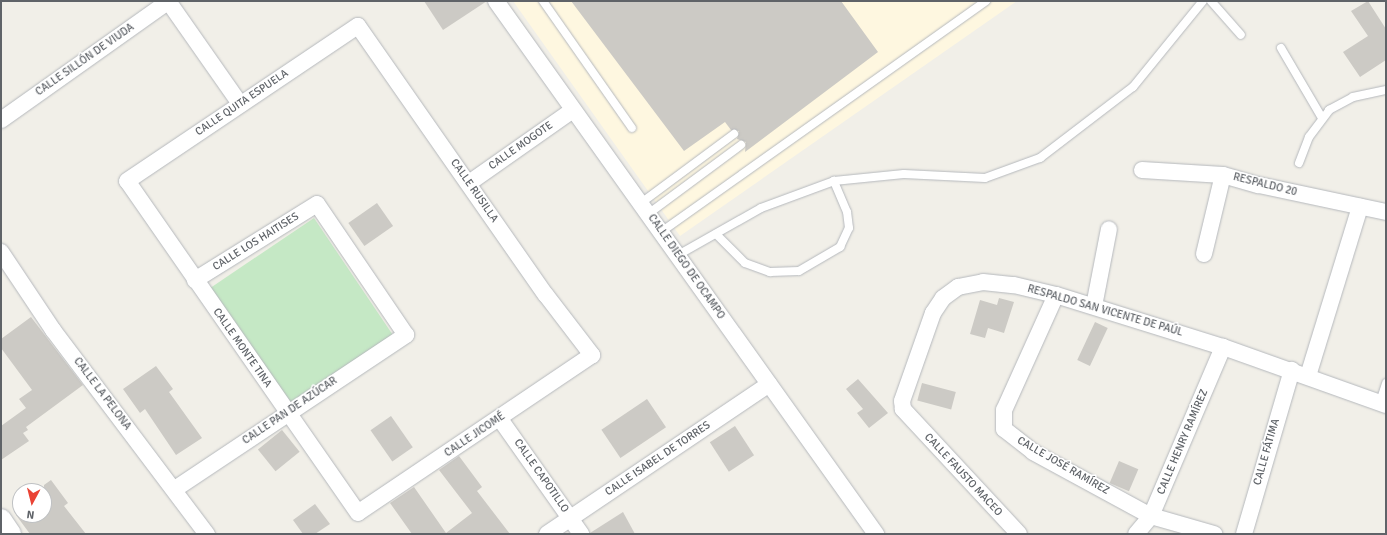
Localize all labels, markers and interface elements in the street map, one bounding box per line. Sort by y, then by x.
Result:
street label: CALLE SILLÓN DE VIUDA [33,21,137,99]
street label: CALLE QUITA ESPUELA [193,67,291,139]
street label: CALLE MOGOTE [486,119,556,173]
street label: CALLE RUSILLA [447,157,501,225]
street label: RESPALDO 20 [1232,171,1298,199]
street label: CALLE LOS HAITISES [211,210,301,274]
street label: CALLE DIEGO DE OCAMPO [645,212,727,322]
street label: RESPALDO SAN VICENTE DE PAÚL [1026,282,1184,340]
street label: CALLE MONTE TINA [210,306,274,390]
street label: CALLE LA PELONA [70,355,134,433]
street label: CALLE PAN DE AZÚCAR [240,374,340,448]
street label: CALLE HENRY RAMÍREZ [1155,387,1211,497]
street label: CALLE JICOMÉ [442,410,508,460]
street label: CALLE FÁTIMA [1251,417,1283,487]
street label: CALLE ISABEL DE TORRES [603,419,713,499]
street label: CALLE FAUSTO MACEO [921,431,1005,519]
street label: CALLE JOSÉ RAMÍREZ [1014,434,1112,498]
street label: CALLE CAPOTILLO [511,437,571,515]
north arrow [12,483,52,523]
text: N [26,507,35,521]

